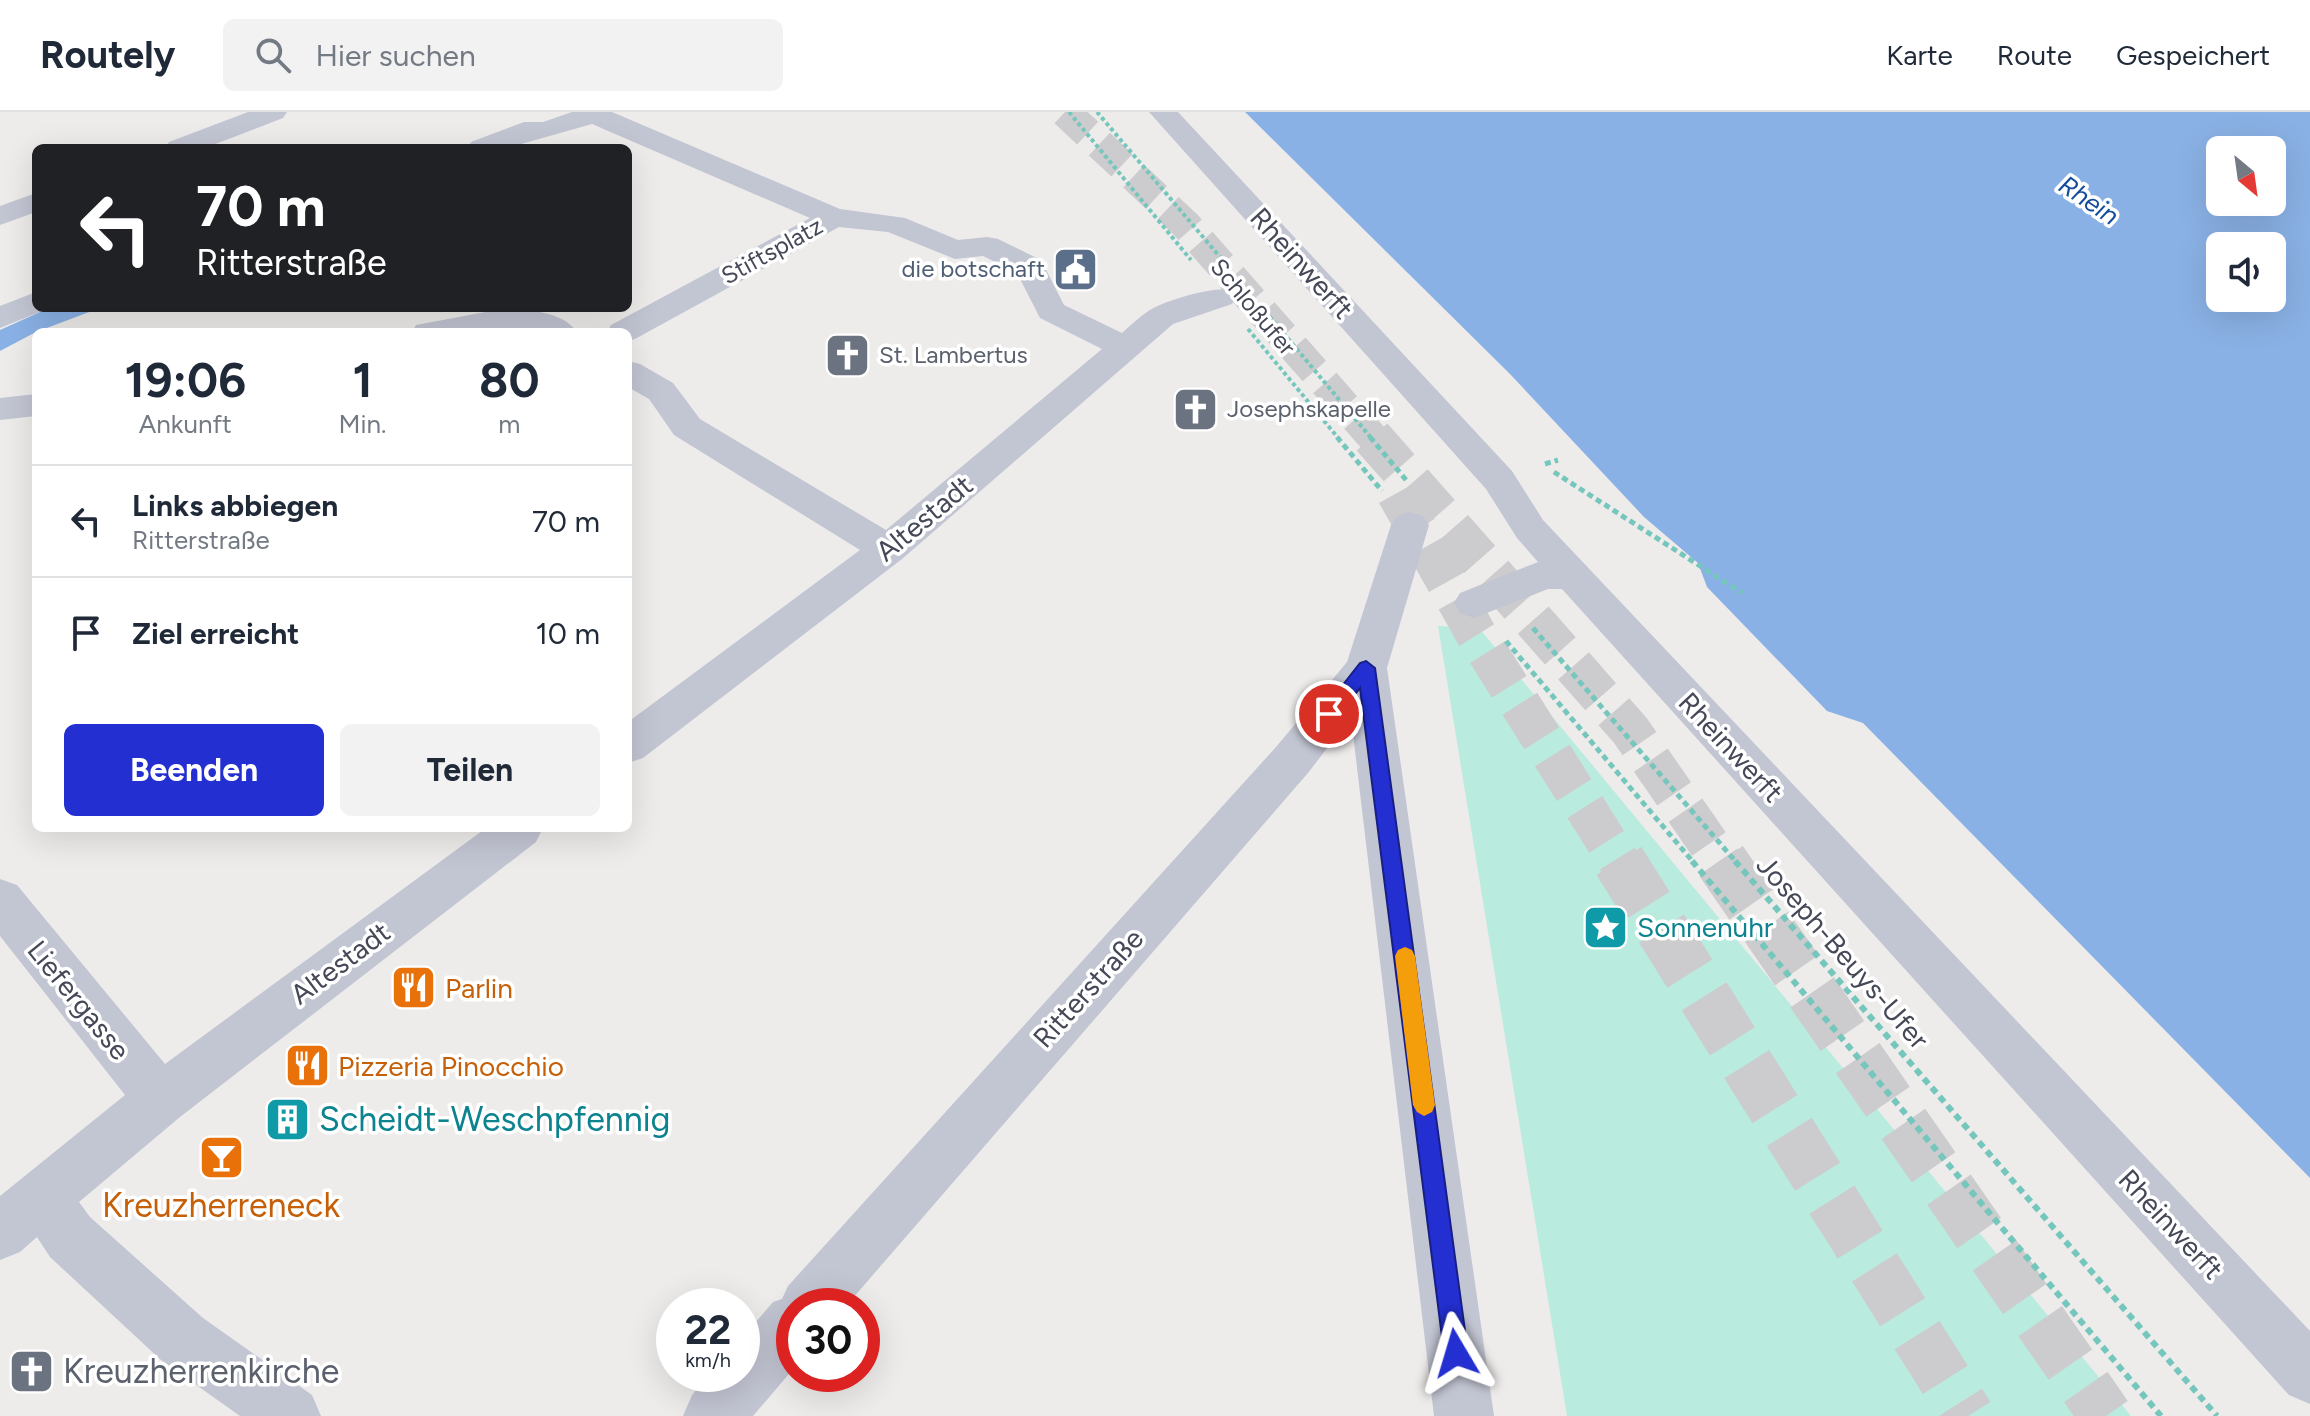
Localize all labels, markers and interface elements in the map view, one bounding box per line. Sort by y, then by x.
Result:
search box [223,19,783,91]
text: Routely [40,32,175,78]
icon: search [251,33,295,77]
text: Hier suchen [315,37,476,74]
text: Karte [1886,38,1953,72]
text: Route [1997,38,2072,72]
text: Gespeichert [2116,38,2270,72]
north arrow [2206,136,2286,216]
map controls [2206,136,2286,312]
water label: Rhein [2053,168,2125,232]
text: 70 m [196,173,326,240]
icon: left [64,176,168,280]
street label: Rheinwerft [1243,200,1361,326]
street label: Stiftsplatz [716,211,827,290]
button: sound [2206,232,2286,312]
text: Ritterstraße [196,241,387,284]
public building icon: die botschaft [1052,245,1100,293]
street label: Schloßufer [1205,252,1302,361]
place label: die botschaft [902,254,1045,283]
church icon: St. Lambertus [824,331,872,379]
place label: St. Lambertus [879,340,1028,369]
text: 19:06 [125,351,246,409]
text: 1 [352,351,373,409]
text: 80 [479,351,539,409]
church icon: Josephskapelle [1172,385,1220,433]
place label: Josephskapelle [1227,394,1391,423]
text: Ankunft [139,408,232,440]
text: Min. [339,408,386,440]
text: m [498,408,520,440]
street label: Altestadt [869,468,979,568]
text: Links abbiegen [132,487,338,524]
icon: left [64,499,108,543]
text: 70 m [532,503,600,540]
text: Ritterstraße [132,524,270,556]
icon: arrive [64,611,108,655]
text: Ziel erreicht [132,615,299,652]
text: 10 m [535,615,600,652]
pin [1295,680,1363,748]
street label: Rheinwerft [1672,685,1790,809]
icon: arrive [1307,692,1351,736]
button: Beenden [64,724,324,816]
button: Teilen [340,724,600,816]
street label: Joseph-Beuys-Ufer [1750,848,1937,1056]
place icon: Sonnenuhr [1582,903,1630,951]
place label: Sonnenuhr [1637,910,1774,944]
street label: Altestadt [284,915,396,1011]
street label: Ritterstraße [1026,922,1150,1054]
street label: Liefergasse [21,934,137,1066]
restaurant icon: Parlin [390,964,438,1012]
place label: Parlin [445,971,513,1005]
restaurant icon: Pizzeria Pinocchio [283,1042,331,1090]
place label: Pizzeria Pinocchio [338,1049,564,1083]
building icon: Scheidt-Weschpfennig [264,1095,312,1143]
place label: Scheidt-Weschpfennig [319,1099,671,1140]
bar icon: Kreuzherreneck [197,1133,245,1181]
street label: Rheinwerft [2112,1162,2230,1286]
place label: Kreuzherreneck [102,1185,340,1226]
speed limit sign: 30 [776,1288,880,1392]
text: 22 [685,1306,731,1354]
position arrow [1414,1311,1498,1395]
church icon: Kreuzherrenkirche [8,1347,56,1395]
text: km/h [685,1348,731,1372]
place label: Kreuzherrenkirche [63,1351,339,1392]

